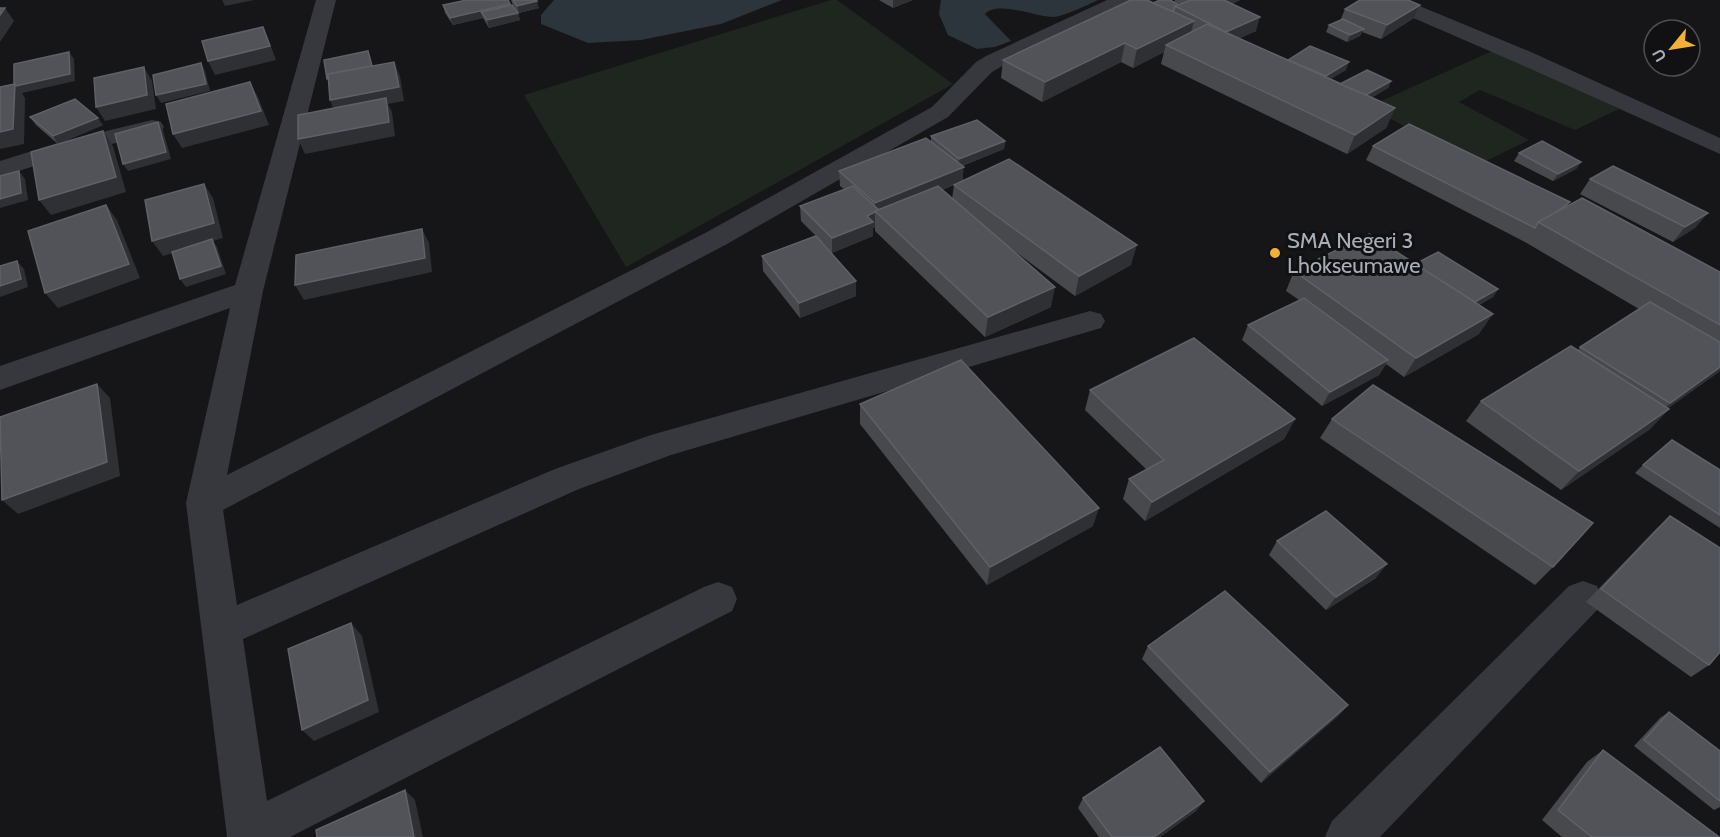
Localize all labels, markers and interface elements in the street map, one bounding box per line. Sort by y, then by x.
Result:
north arrow [1642,18,1702,78]
text: U [1648,46,1671,65]
place label: SMA Negeri 3 Lhokseumawe [1287,227,1420,279]
marker: SMA Negeri 3 Lhokseumawe [1268,246,1282,260]

